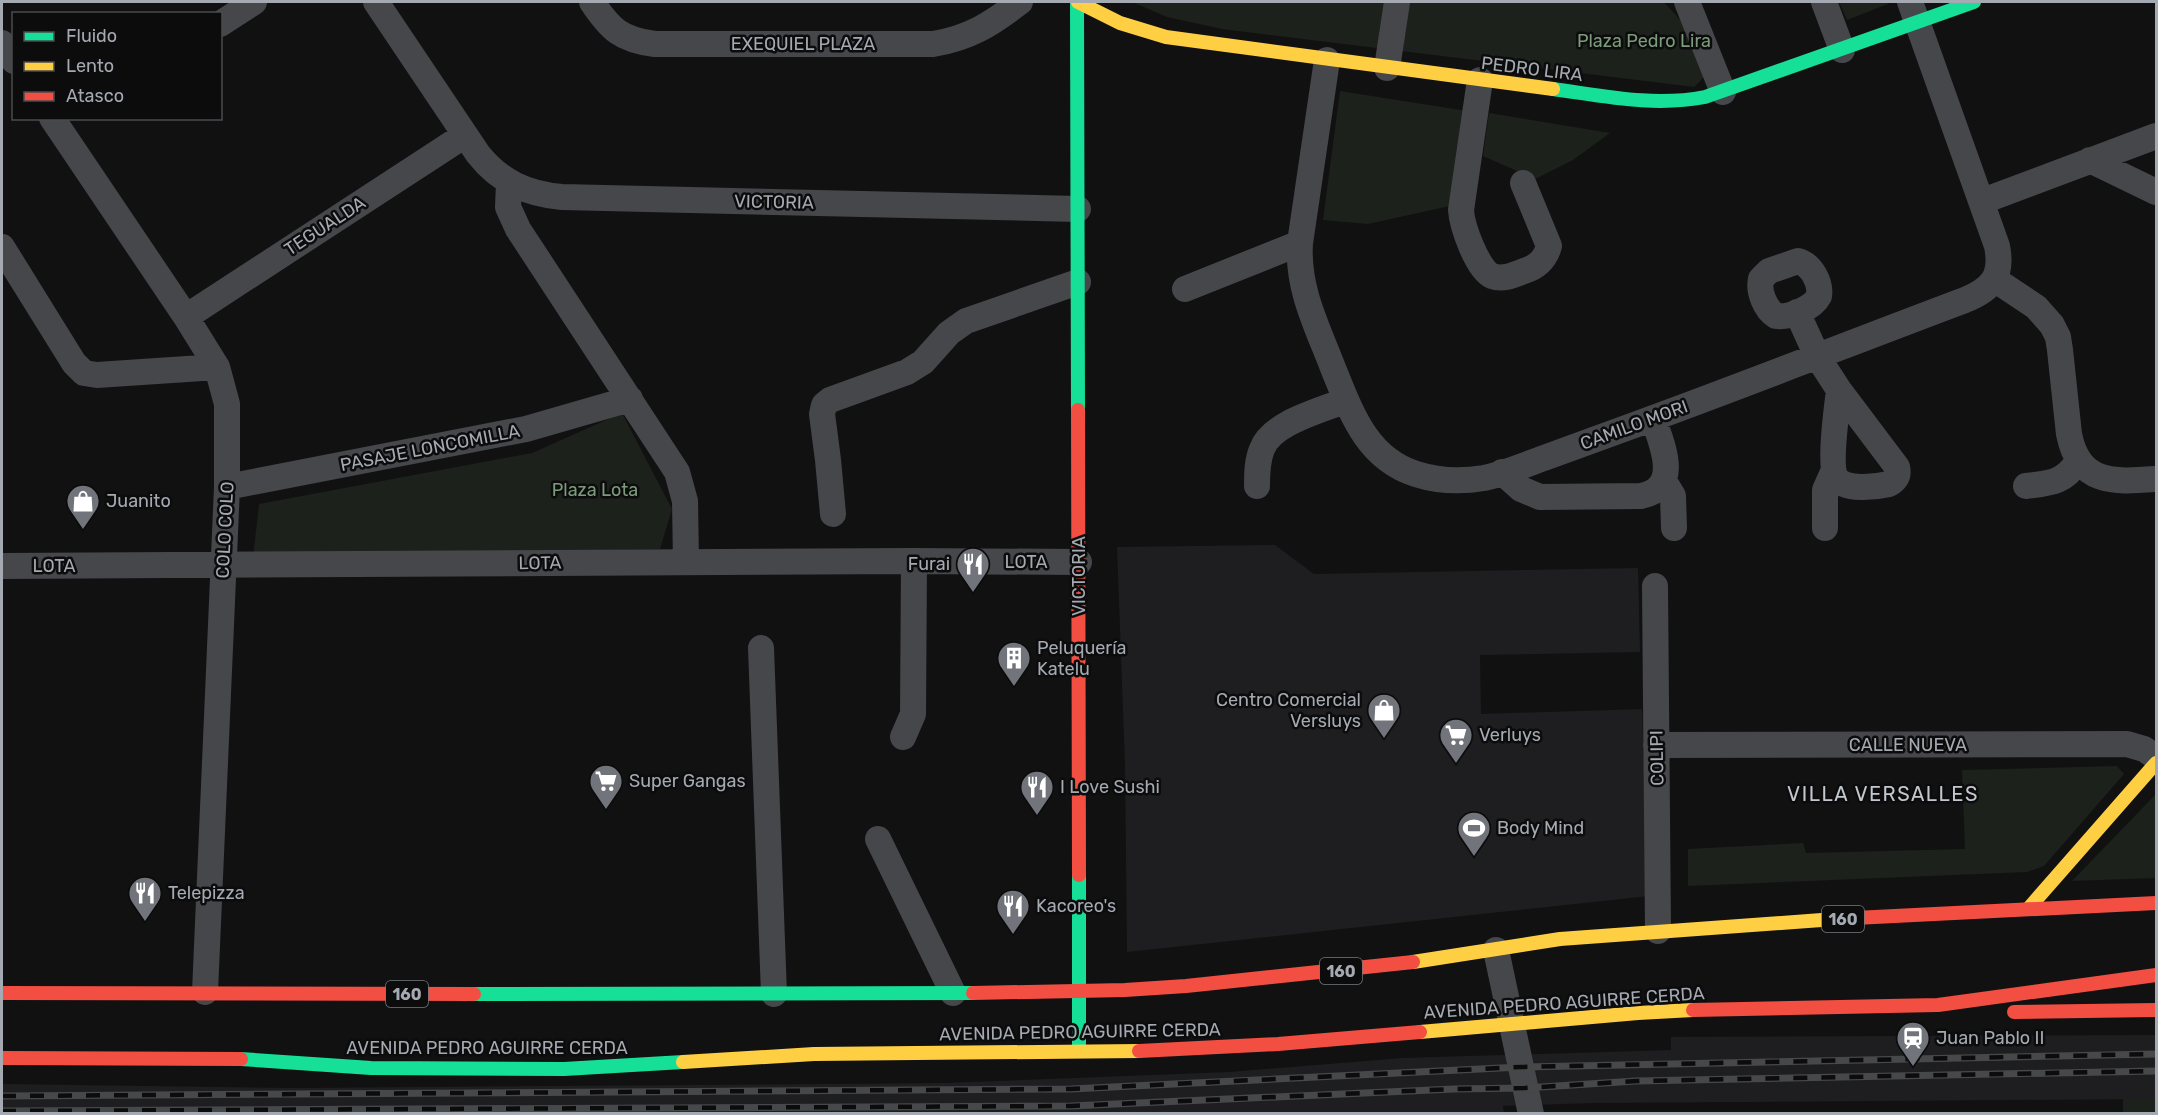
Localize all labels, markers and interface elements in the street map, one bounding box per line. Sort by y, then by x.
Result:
legend [12,12,222,120]
text: Fluido [66,25,117,47]
park label: Plaza Pedro Lira [1577,30,1711,52]
street label: EXEQUIEL PLAZA [731,33,875,55]
street label: PEDRO LIRA [1480,52,1584,86]
text: Lento [66,55,114,77]
text: Atasco [66,85,124,107]
street label: VICTORIA [734,190,814,214]
street label: TEGUALDA [280,192,370,260]
street label: CAMILO MORI [1577,395,1691,455]
street label: PASAJE LONCOMILLA [338,420,522,476]
park label: Plaza Lota [552,479,638,501]
street label: COLO COLO [211,481,239,579]
shop icon: Juanito [65,483,101,530]
place label: Juanito [106,490,171,512]
street label: VICTORIA [1068,536,1090,616]
restaurant icon: Furai [955,546,991,593]
street label: LOTA [1004,551,1048,573]
street label: LOTA [518,552,562,574]
place label: Furai [908,553,950,575]
street label: LOTA [32,555,76,577]
place label: Peluquería Katelu [1037,637,1127,680]
building icon: Peluquería Katelu [996,640,1032,687]
place label: Centro Comercial Versluys [1216,689,1361,732]
shop icon: Centro Comercial Versluys [1366,692,1402,739]
supermarket icon: Verluys [1438,717,1474,764]
place label: Verluys [1479,724,1541,746]
street label: COLIPI [1646,730,1668,786]
street label: CALLE NUEVA [1849,734,1967,756]
supermarket icon: Super Gangas [588,763,624,810]
restaurant icon: I Love Sushi [1019,769,1055,816]
place label: Super Gangas [629,770,746,792]
place label: I Love Sushi [1060,776,1160,798]
district label: VILLA VERSALLES [1787,782,1979,806]
sports icon: Body Mind [1456,810,1492,857]
place label: Body Mind [1497,817,1584,839]
restaurant icon: Telepizza [127,875,163,922]
place label: Telepizza [168,882,245,904]
restaurant icon: Kacoreo's [995,888,1031,935]
place label: Kacoreo's [1036,895,1116,917]
road number: 160 [1822,906,1864,932]
road number: 160 [1320,958,1362,984]
road number: 160 [386,981,428,1007]
street label: AVENIDA PEDRO AGUIRRE CERDA [1423,982,1705,1024]
street label: AVENIDA PEDRO AGUIRRE CERDA [939,1019,1221,1045]
station icon: Juan Pablo II [1895,1020,1931,1067]
place label: Juan Pablo II [1936,1027,2044,1049]
street label: AVENIDA PEDRO AGUIRRE CERDA [346,1037,628,1059]

